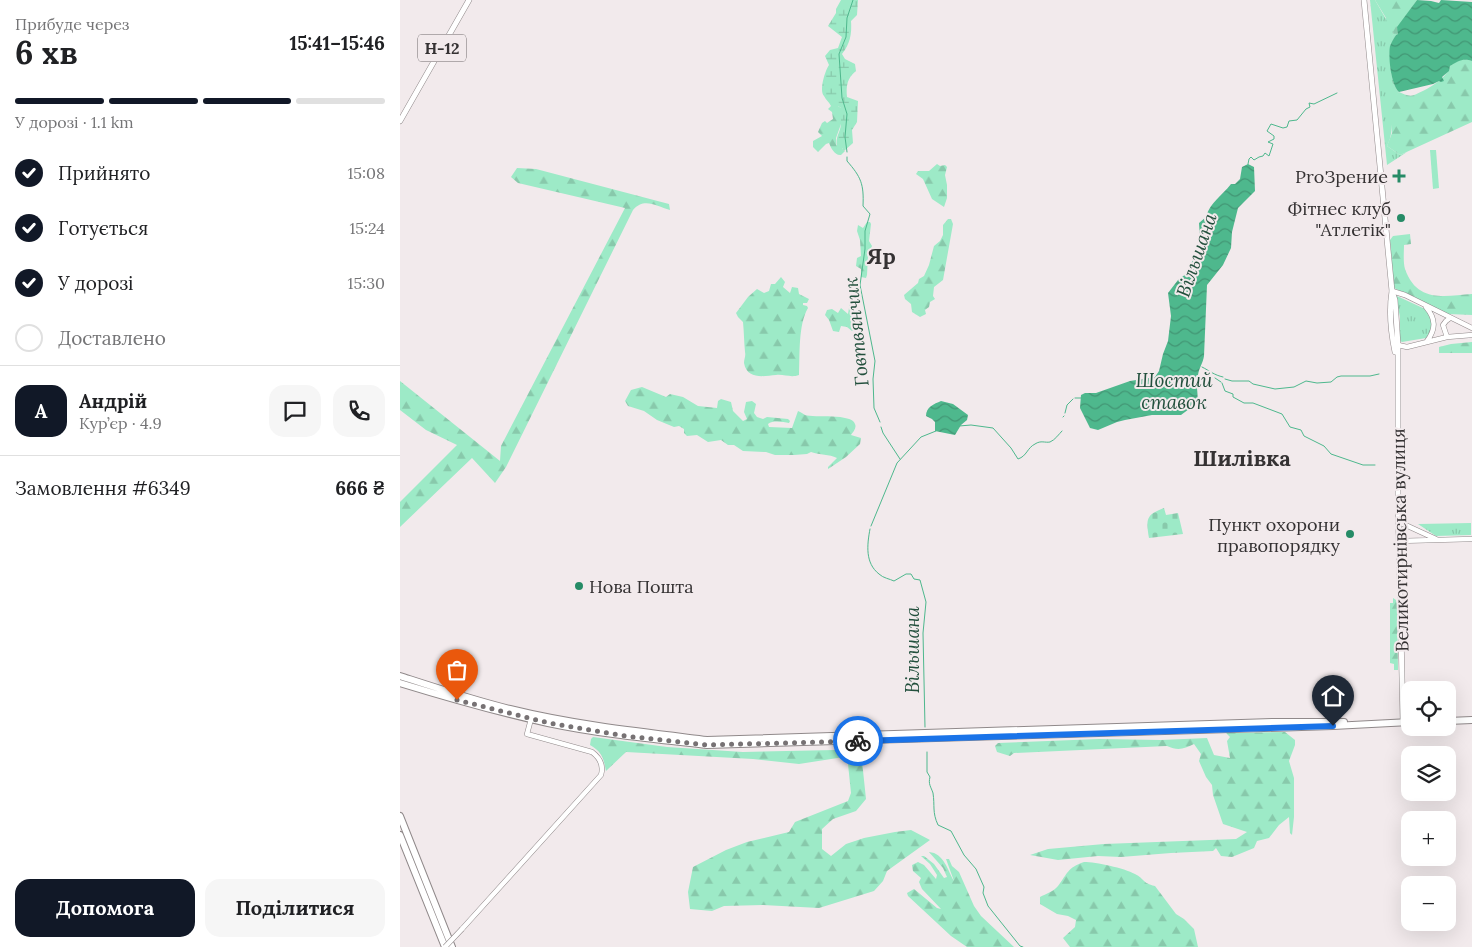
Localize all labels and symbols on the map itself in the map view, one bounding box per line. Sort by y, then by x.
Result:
road number: Н-12 [418,34,466,62]
place label: ProЗрение [1295,165,1388,188]
marker: ProЗрение [1392,169,1406,183]
place label: Фітнес клуб "Атлетік" [1288,197,1391,241]
water label: Вільшана [1170,209,1222,300]
marker: Фітнес клуб "Атлетік" [1395,212,1407,224]
district label: Яр [866,242,896,270]
water label: Говтвянчик [838,276,874,388]
water label: Шостий ставок [1135,368,1213,414]
street label: Великотирнівська вулиця [1387,428,1413,652]
district label: Шилівка [1193,444,1291,472]
place label: Пункт охорони правопорядку [1208,513,1340,557]
marker: Пункт охорони правопорядку [1344,528,1356,540]
place label: Нова Пошта [589,575,694,598]
marker: Нова Пошта [573,580,585,592]
water label: Вільшана [900,606,924,694]
pin [436,649,478,700]
pin [1312,675,1354,726]
courier [833,716,883,766]

